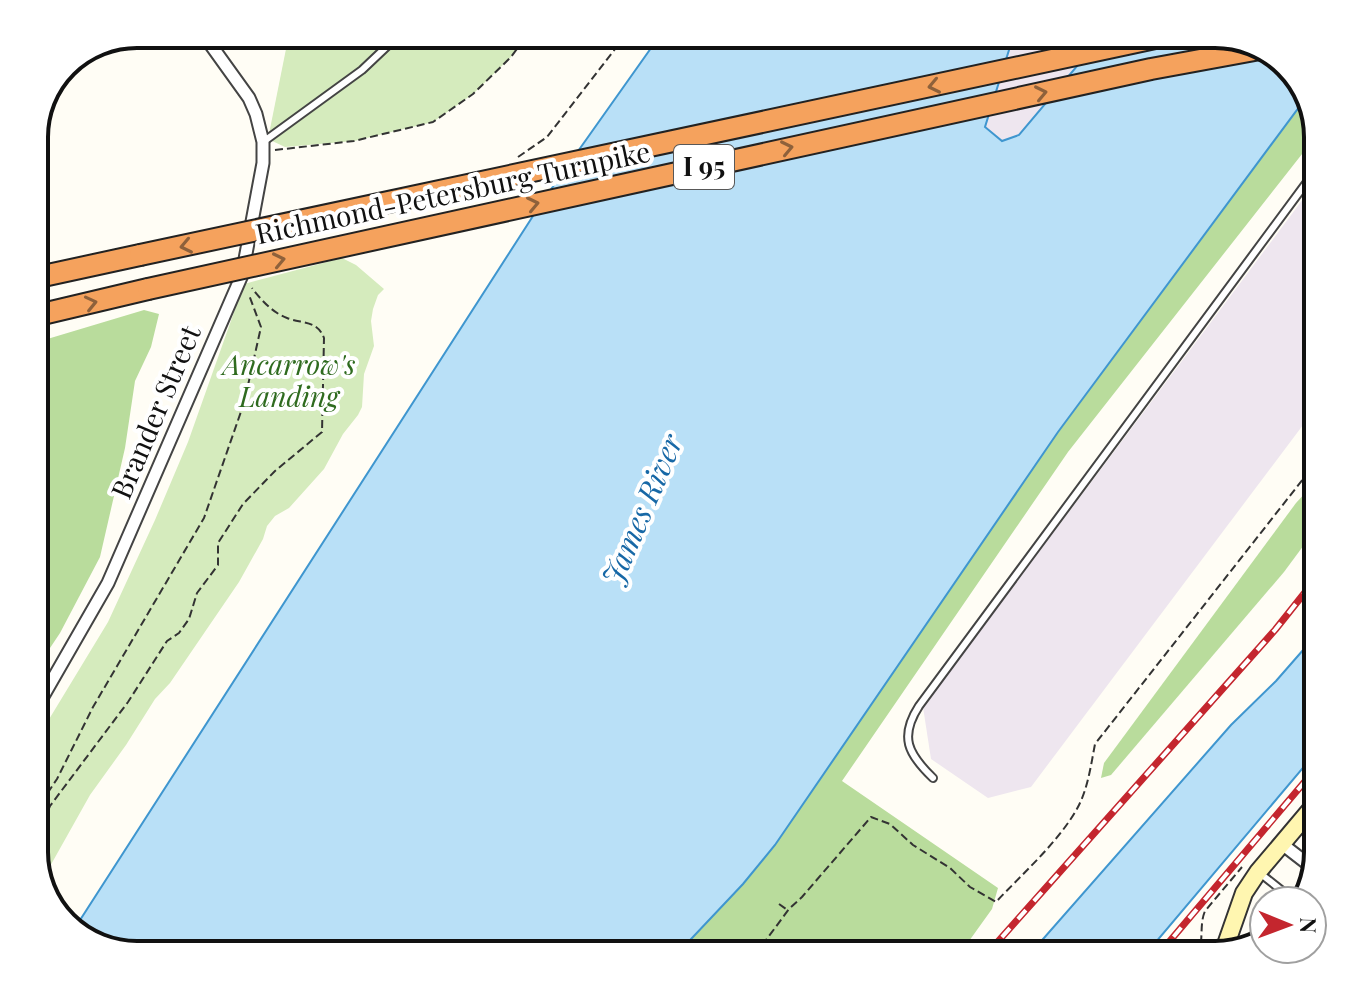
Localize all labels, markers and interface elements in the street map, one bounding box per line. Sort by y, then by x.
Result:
one-way arrow [927,77,941,94]
one-way arrow [1033,85,1047,102]
street label: Richmond-Petersburg Turnpike [252,132,653,251]
one-way arrow [779,140,793,157]
road number: I 95 [674,145,734,189]
one-way arrow [525,196,539,213]
one-way arrow [180,236,193,253]
one-way arrow [271,252,285,269]
one-way arrow [84,295,97,312]
street label: Brander Street [101,318,208,504]
park label: Ancarrow's Landing [220,345,356,414]
water label: James River [591,427,691,591]
north arrow [1248,885,1328,965]
text: N [1294,917,1324,934]

